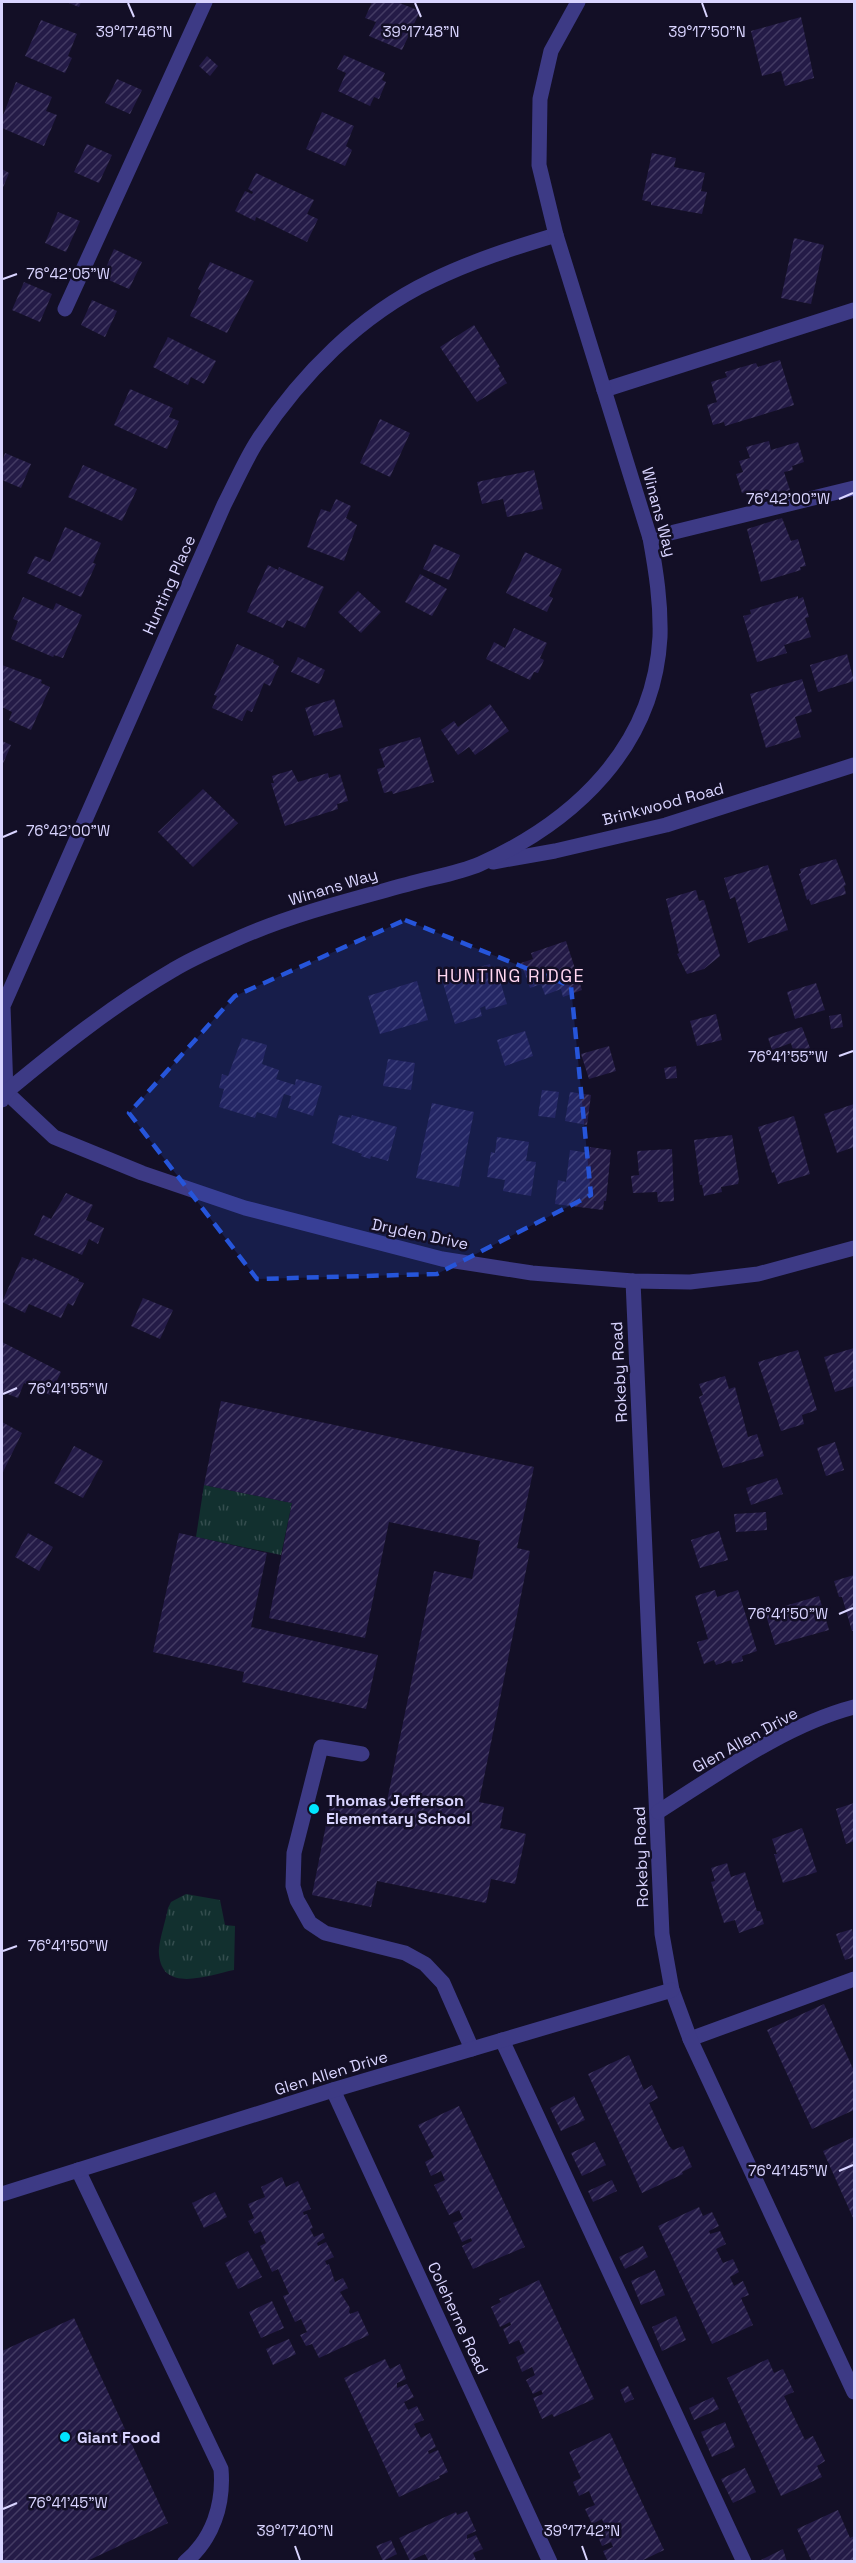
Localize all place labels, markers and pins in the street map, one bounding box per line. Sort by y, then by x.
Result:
place label: Thomas Jefferson Elementary School [326,1790,470,1829]
marker: Thomas Jefferson Elementary School [307,1802,321,1816]
place label: Giant Food [77,2427,160,2448]
marker: Giant Food [58,2430,72,2444]

